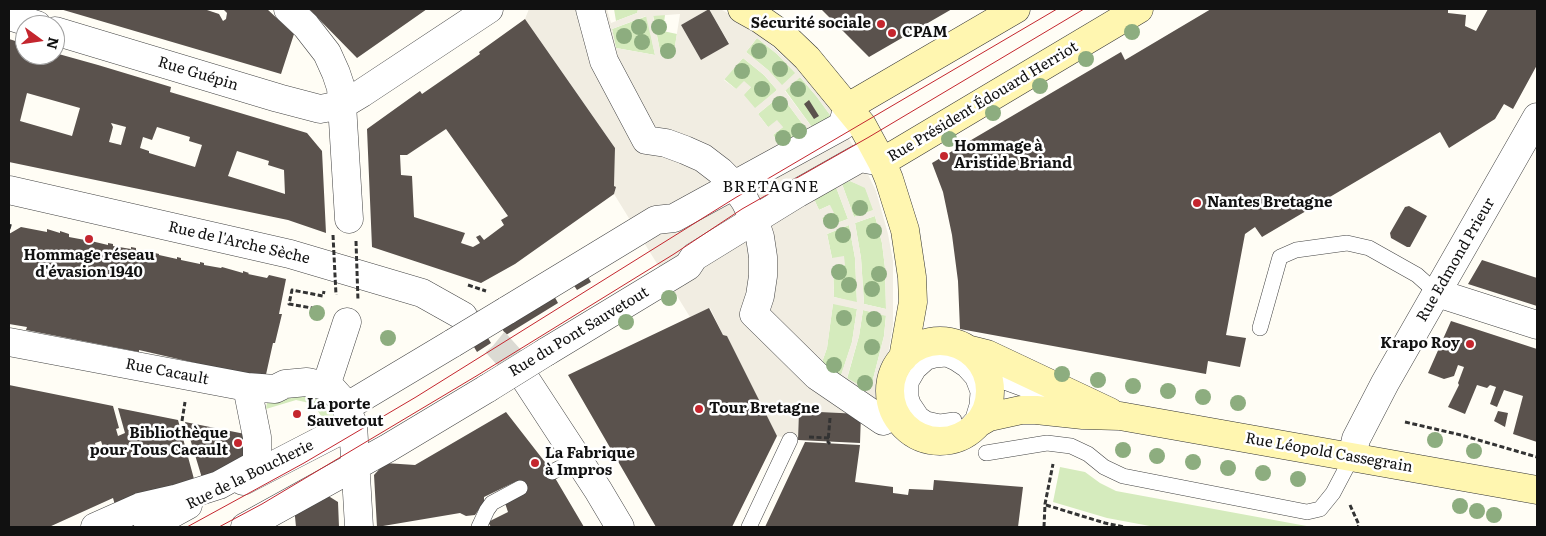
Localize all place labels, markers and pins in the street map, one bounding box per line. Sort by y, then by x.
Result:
place label: Sécurité sociale [751,15,871,33]
marker: Sécurité sociale [875,18,887,30]
place label: CPAM [902,24,947,42]
marker: CPAM [886,27,898,39]
place label: Hommage à Aristide Briand [954,138,1072,173]
marker: Hommage à Aristide Briand [938,150,950,162]
place label: Nantes Bretagne [1207,194,1333,212]
marker: Nantes Bretagne [1191,197,1203,209]
marker: Hommage réseau d'évasion 1940 [83,233,95,245]
place label: Hommage réseau d'évasion 1940 [23,247,155,282]
place label: Krapo Roy [1380,335,1460,353]
marker: Krapo Roy [1464,338,1476,350]
place label: La porte Sauvetout [307,396,383,431]
place label: Tour Bretagne [709,400,819,418]
marker: Tour Bretagne [693,403,705,415]
marker: La porte Sauvetout [291,408,303,420]
place label: Bibliothèque pour Tous Cacault [90,425,228,460]
marker: Bibliothèque pour Tous Cacault [232,437,244,449]
place label: La Fabrique à Impros [545,445,635,480]
marker: La Fabrique à Impros [529,457,541,469]

